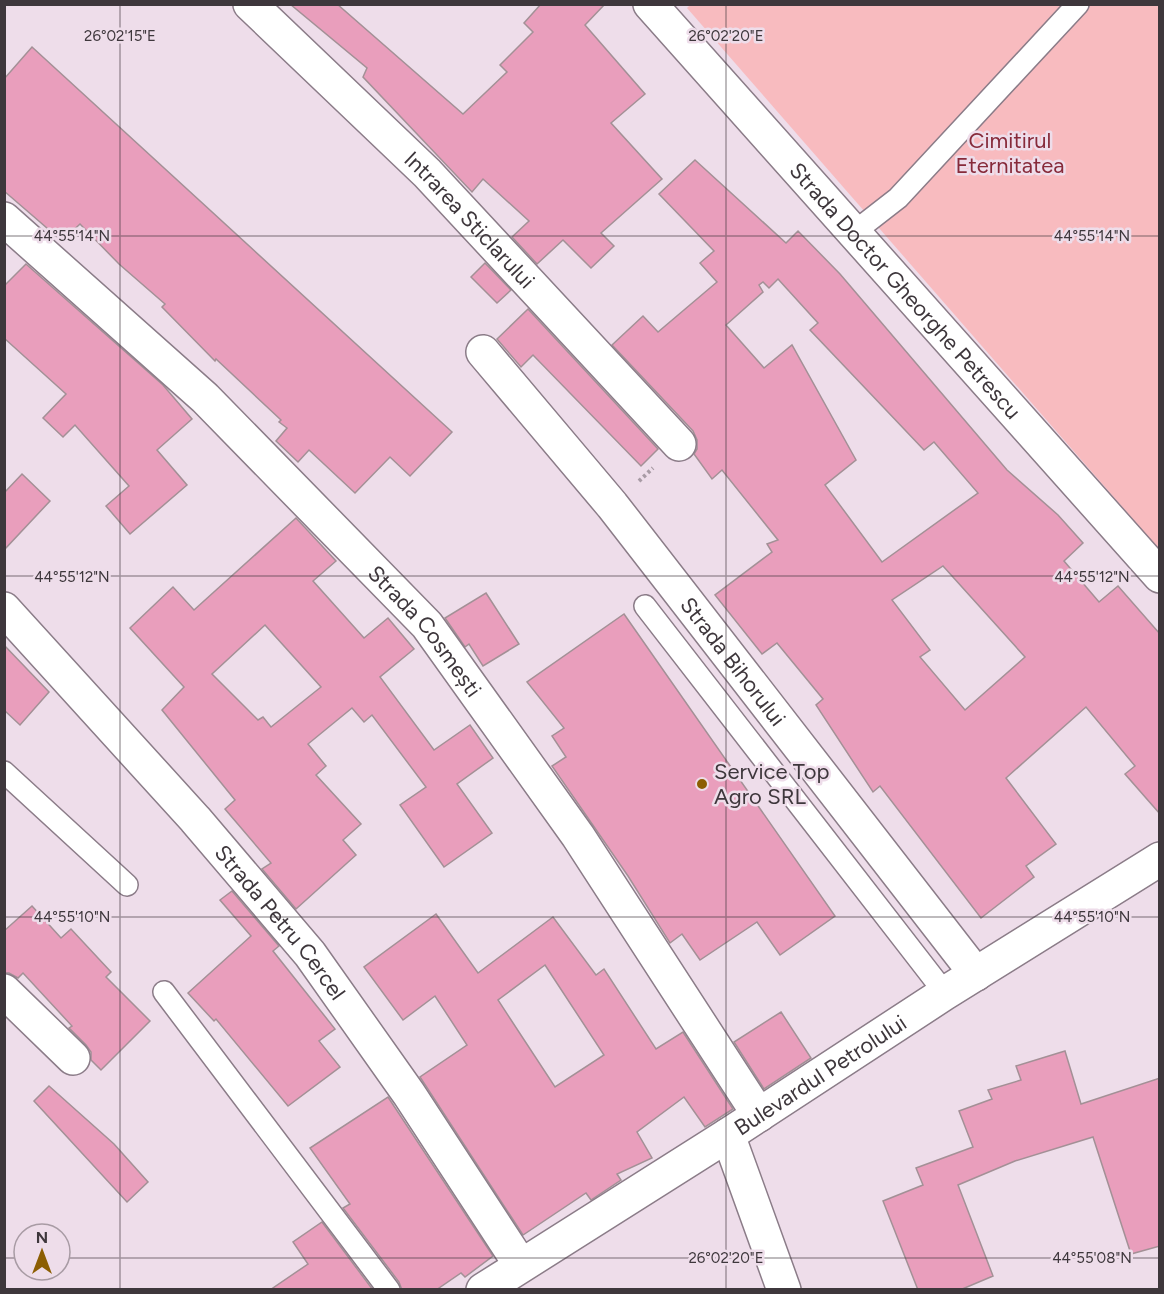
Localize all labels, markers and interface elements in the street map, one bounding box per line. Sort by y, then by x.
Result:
text: 26°02'15"E [84,27,156,45]
text: 26°02'20"E [688,27,764,45]
park label: Cimitirul Eternitatea [955,127,1065,179]
street label: Intrarea Sticlarului [399,145,541,294]
street label: Strada Doctor Gheorghe Petrescu [784,157,1027,424]
text: 44°55'14"N [34,227,110,245]
text: 44°55'14"N [1054,227,1130,245]
street label: Strada Cosmești [363,559,488,702]
text: 44°55'12"N [34,568,110,586]
text: 44°55'12"N [1054,568,1130,586]
street label: Strada Bihorului [675,592,792,731]
place label: Service Top Agro SRL [714,758,829,810]
marker: Service Top Agro SRL [695,777,709,791]
street label: Strada Petru Cercel [209,839,352,1005]
text: 44°55'10"N [34,908,110,926]
text: 44°55'10"N [1054,908,1130,926]
street label: Bulevardul Petrolului [729,1009,911,1141]
north arrow [12,1222,72,1282]
text: N [36,1228,48,1247]
text: 26°02'20"E [688,1249,764,1267]
text: 44°55'08"N [1052,1249,1132,1267]

